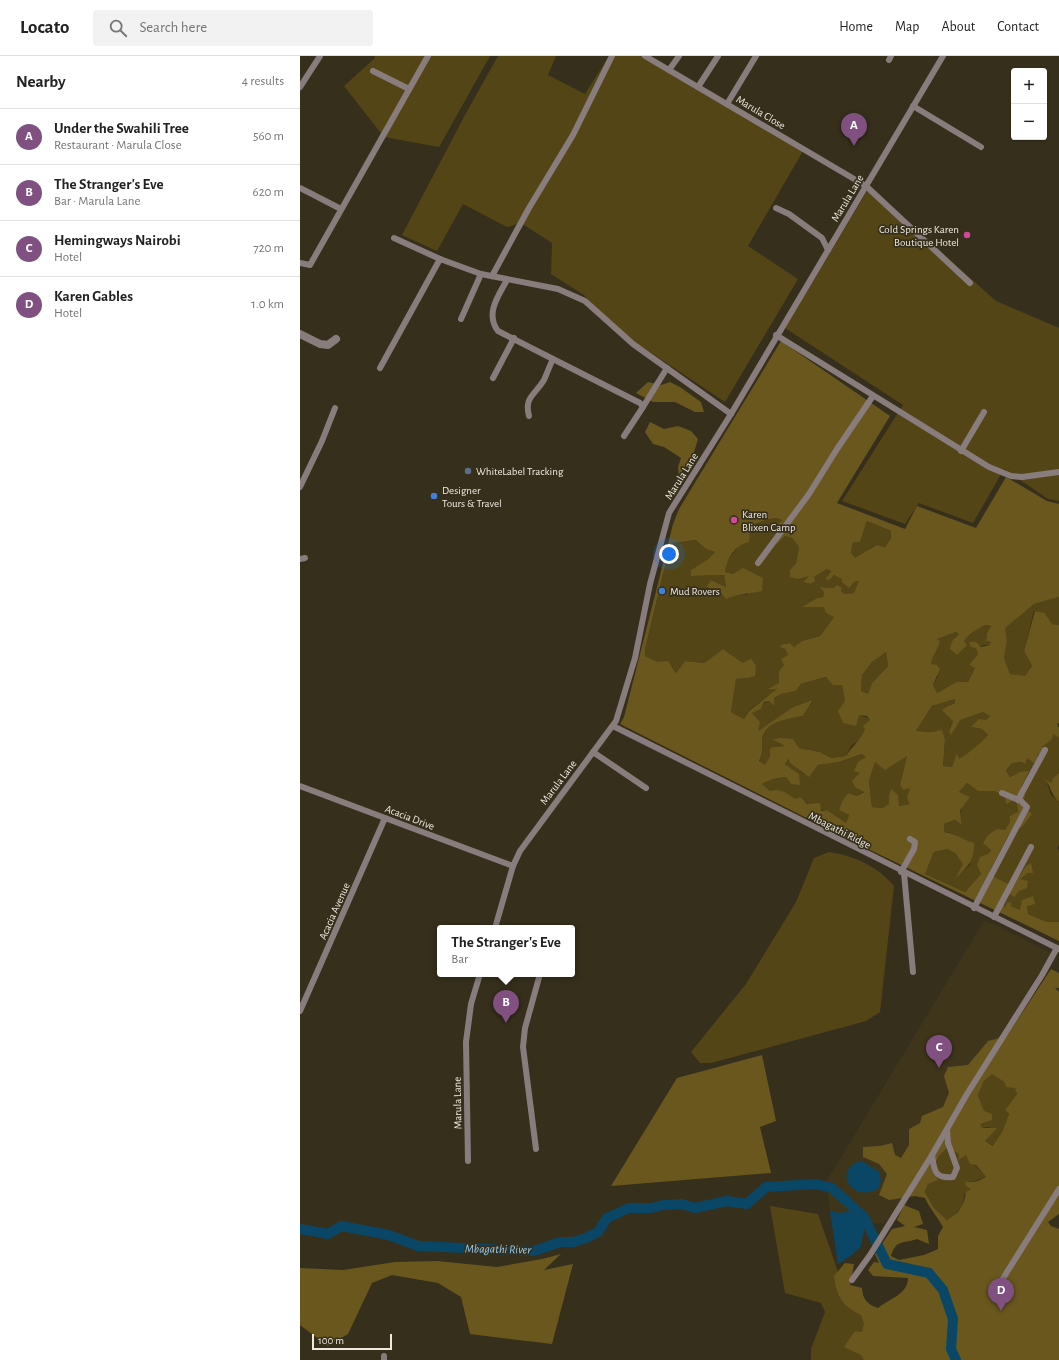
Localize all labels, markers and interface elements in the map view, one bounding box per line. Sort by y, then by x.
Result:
search box [93,10,373,46]
icon: search [107,17,129,39]
text: Locato [20,18,69,37]
text: Search here [139,20,207,35]
text: Home [839,20,873,34]
text: Map [895,20,919,34]
text: About [941,20,975,34]
text: Contact [997,20,1039,34]
map controls [1011,68,1047,140]
button: + [1011,68,1047,104]
text: Nearby [16,73,66,90]
text: 4 results [242,75,284,88]
street label: Marula Close [734,93,787,131]
button: − [1011,104,1047,140]
pin: A [841,113,867,146]
text: Under the Swahili Tree [54,121,189,136]
text: A [25,130,33,143]
text: 560 m [253,130,284,143]
text: Restaurant · Marula Close [54,139,182,152]
street label: Marula Lane [829,173,866,224]
text: The Stranger's Eve [54,177,164,192]
text: B [25,186,33,199]
text: 620 m [253,186,284,199]
text: Bar · Marula Lane [54,195,141,208]
place label: Cold Springs Karen Boutique Hotel [879,224,959,248]
marker: Cold Springs Karen Boutique Hotel [962,230,972,240]
text: Hemingways Nairobi [54,233,181,248]
text: C [26,242,32,255]
text: 720 m [253,242,284,255]
text: Hotel [54,251,82,264]
text: Karen Gables [54,289,133,304]
text: D [25,298,33,311]
text: 1.0 km [251,298,284,311]
text: Hotel [54,307,82,320]
street label: Marula Lane [663,451,700,501]
marker: WhiteLabel Tracking [463,466,473,476]
place label: WhiteLabel Tracking [476,466,564,477]
place label: Designer Tours & Travel [442,485,502,509]
marker: Designer Tours & Travel [429,491,439,501]
place label: Karen Blixen Camp [742,509,796,533]
marker: Karen Blixen Camp [729,515,739,525]
your location [659,544,679,564]
marker: Mud Rovers [657,586,667,596]
place label: Mud Rovers [670,586,720,597]
street label: Marula Lane [538,758,579,807]
street label: Acacia Drive [384,803,436,832]
street label: Mbagathi Ridge [807,810,873,851]
street label: Acacia Avenue [317,881,352,941]
popup [437,925,575,977]
text: The Stranger's Eve [451,935,561,950]
text: Bar [451,953,468,966]
pin: B [493,990,519,1023]
pin: C [926,1035,952,1068]
street label: Marula Lane [452,1077,463,1129]
water label: Mbagathi River [465,1242,532,1256]
pin: D [988,1278,1014,1311]
scale bar [312,1332,392,1351]
text: 100 m [318,1335,344,1346]

